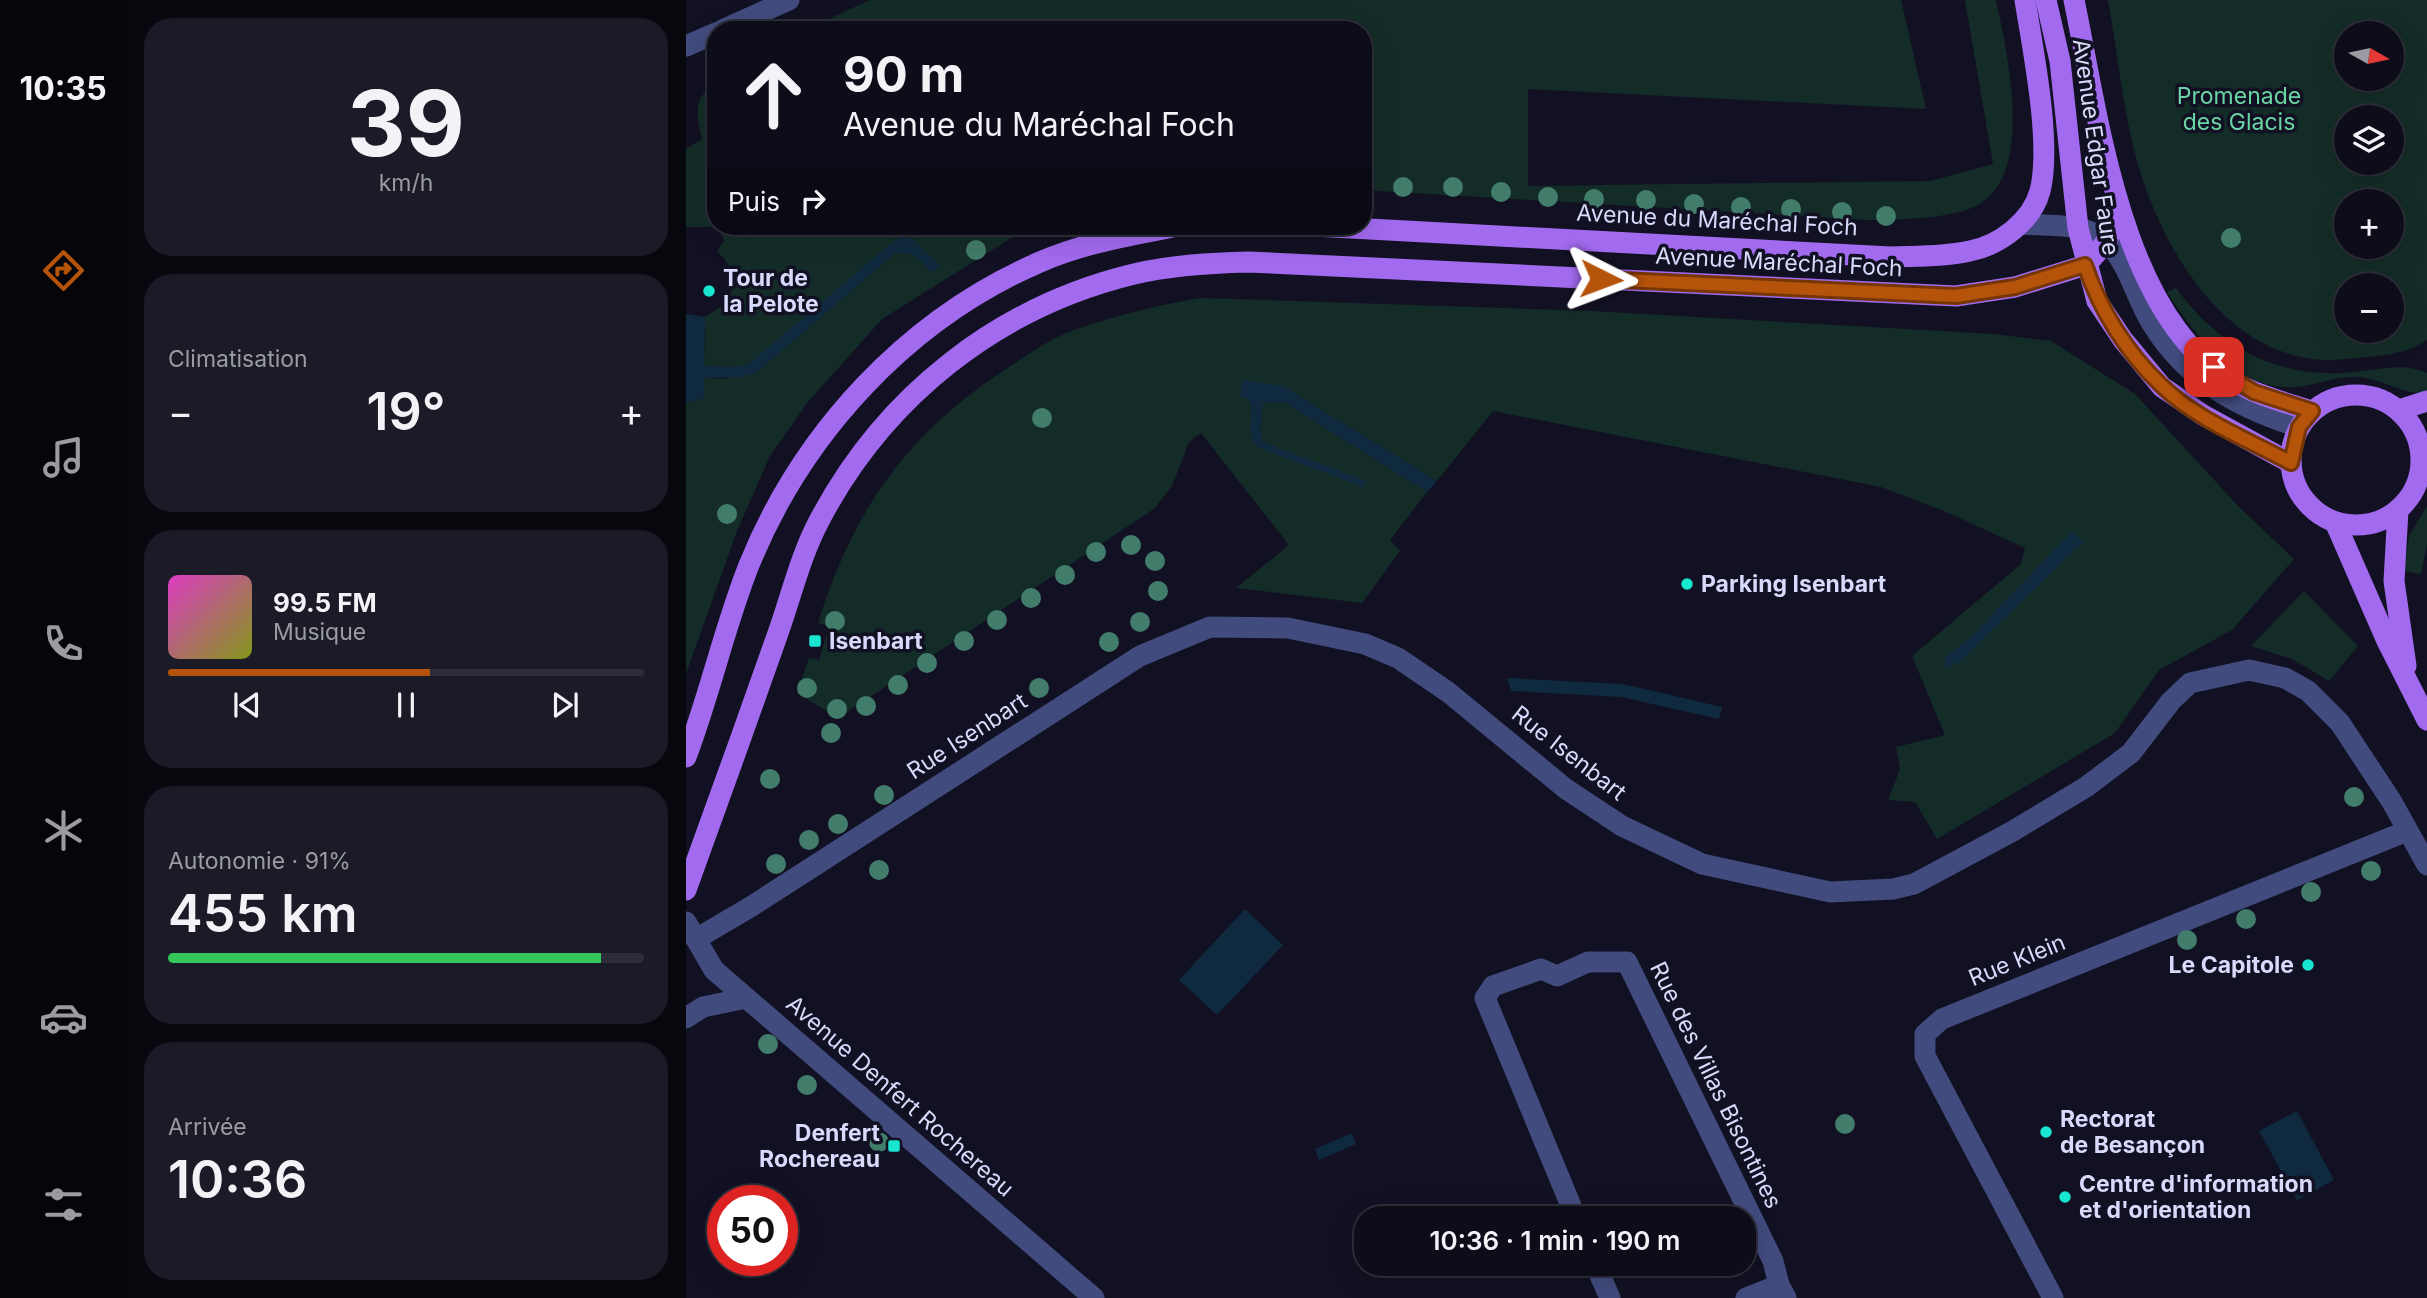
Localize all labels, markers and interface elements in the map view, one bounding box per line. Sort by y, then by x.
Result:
north arrow [2334,21,2404,91]
map controls [2334,21,2404,343]
street label: Avenue Edgar Faure [2067,37,2125,257]
text: 90 m [843,45,964,104]
icon: ahead [728,49,819,140]
text: 39 [347,68,465,178]
text: 10:35 [19,69,107,108]
park label: Promenade des Glacis [2177,82,2301,136]
text: Avenue du Maréchal Foch [843,105,1235,144]
button: layers [2334,105,2404,175]
text: km/h [379,169,433,197]
icon: right [794,182,832,220]
text: Puis [728,186,780,217]
button: + [2334,189,2404,259]
street label: Avenue du Maréchal Foch [1576,199,1858,241]
position arrow [1564,242,1638,316]
street label: Avenue Maréchal Foch [1655,242,1903,282]
icon: directions [39,246,88,295]
place label: Tour de la Pelote [723,264,819,318]
button: − [2334,273,2404,343]
marker: Tour de la Pelote [701,283,717,299]
pin [2184,337,2244,397]
text: Climatisation [168,345,308,373]
icon: arrive [2195,348,2233,386]
text: 19° [366,380,446,443]
text: − [168,389,193,435]
text: + [619,389,644,435]
icon: music [39,433,88,482]
place label: Parking Isenbart [1701,570,1887,598]
marker: Parking Isenbart [1679,576,1695,592]
text: 99.5 FM [273,587,377,618]
text: Musique [273,618,366,646]
icon: phone [39,619,88,668]
place label: Isenbart [829,627,923,655]
marker: Isenbart [807,633,823,649]
icon: previous [228,686,266,724]
icon: pause [387,686,425,724]
icon: next [546,686,584,724]
street label: Rue Isenbart [902,687,1033,785]
street label: Rue Isenbart [1506,700,1632,807]
icon: climate [39,806,88,855]
text: Autonomie · 91% [168,847,351,875]
text: 455 km [168,882,358,945]
street label: Rue Klein [1965,928,2069,992]
place label: Le Capitole [2169,951,2294,979]
street label: Rue des Villas Bisontines [1644,957,1788,1213]
marker: Le Capitole [2300,957,2316,973]
street label: Avenue Denfert Rochereau [781,990,1019,1202]
icon: car [39,993,88,1042]
place label: Rectorat de Besançon [2060,1105,2205,1159]
text: Arrivée [168,1113,247,1141]
place label: Denfert Rochereau [759,1119,880,1173]
marker: Rectorat de Besançon [2038,1124,2054,1140]
marker: Denfert Rochereau [886,1138,902,1154]
text: 10:36 [168,1148,307,1211]
place label: Centre d'information et d'orientation [2079,1170,2313,1224]
icon: filters [39,1180,88,1229]
speed limit sign: 50 [707,1185,798,1276]
marker: Centre d'information et d'orientation [2057,1189,2073,1205]
text: 10:36 · 1 min · 190 m [1430,1225,1680,1256]

